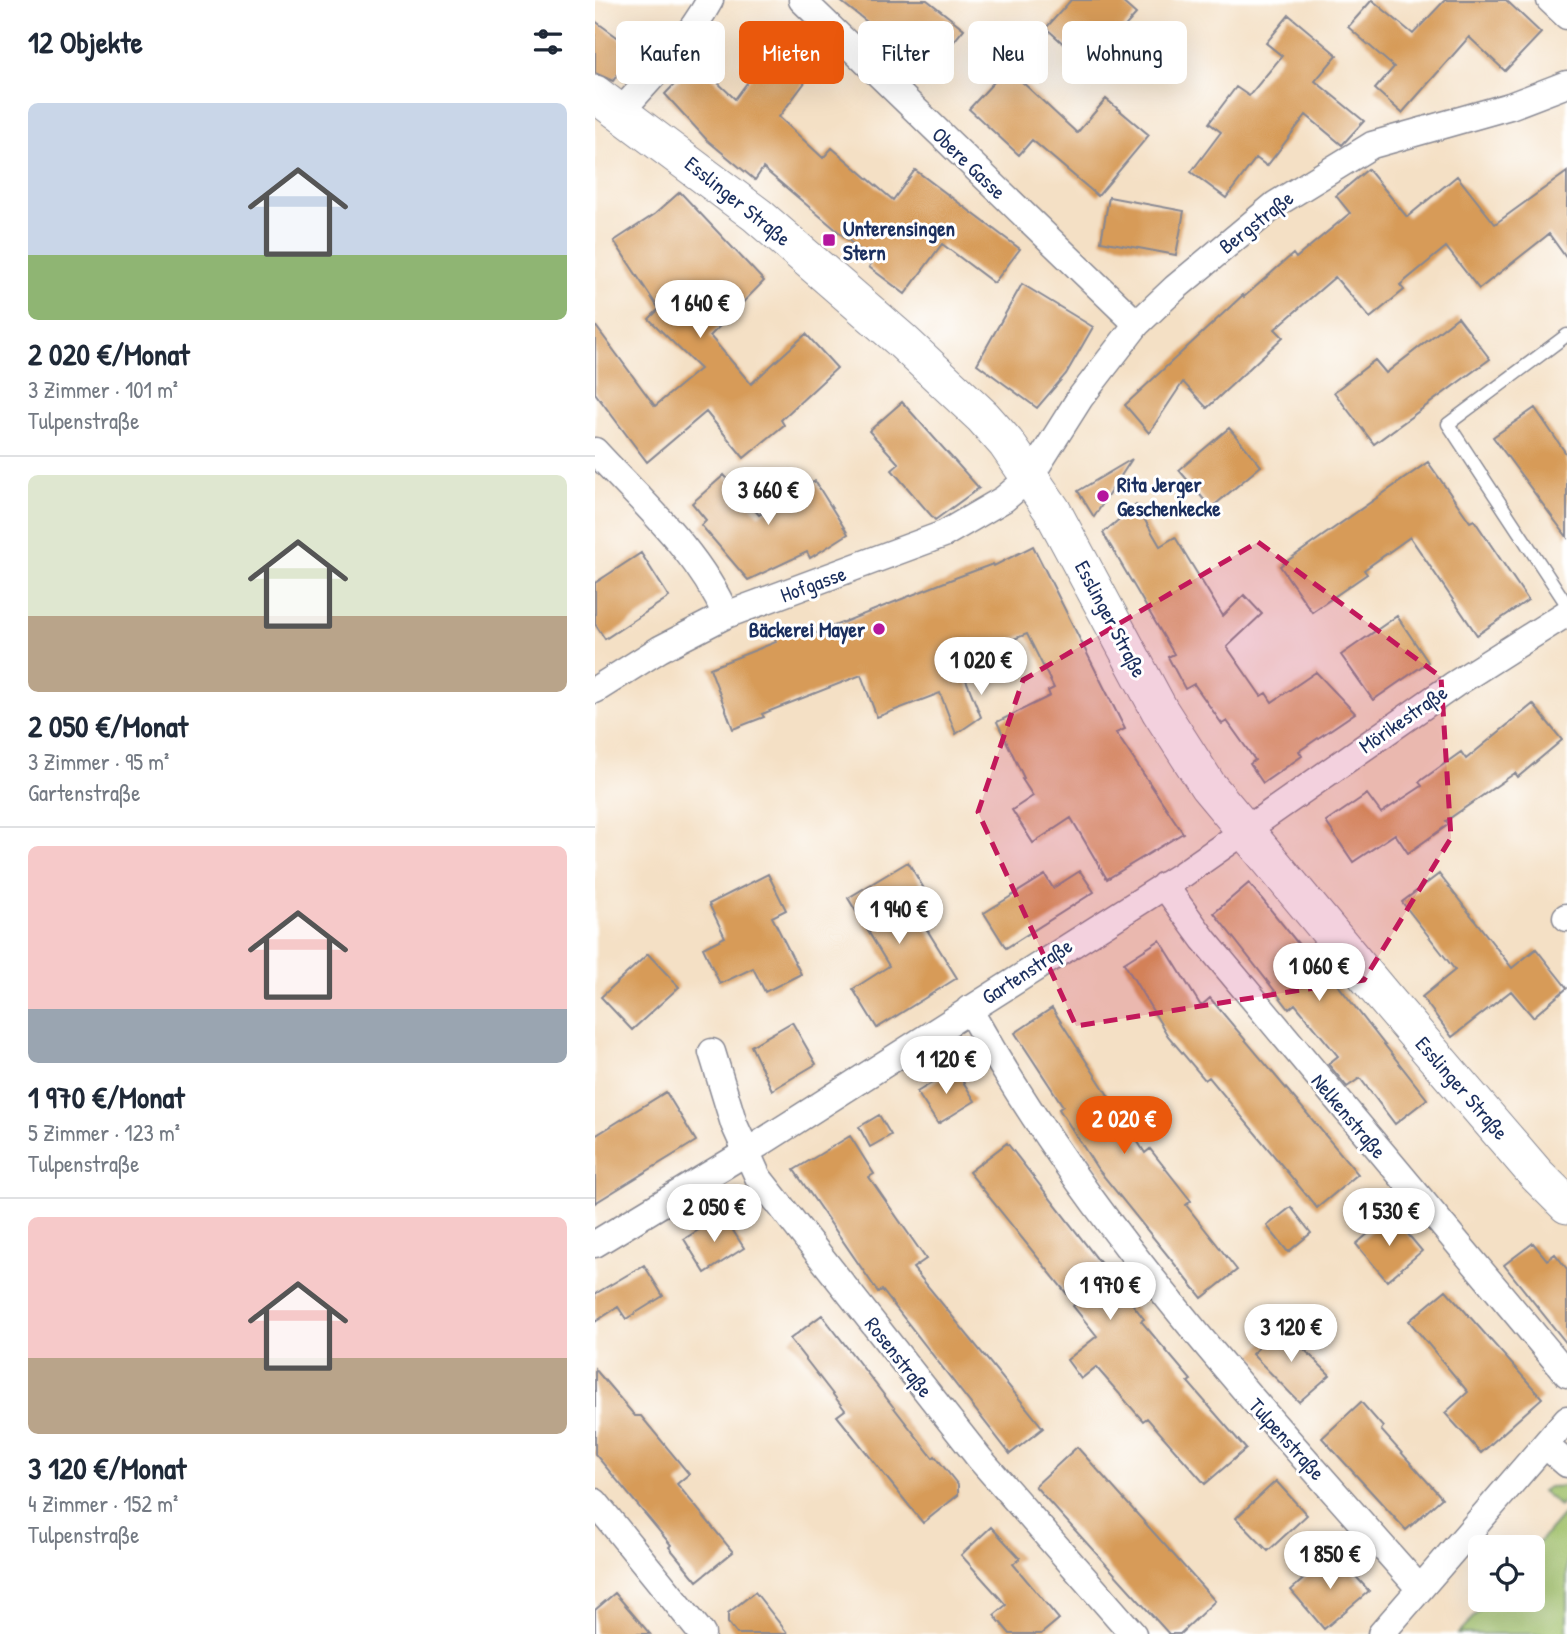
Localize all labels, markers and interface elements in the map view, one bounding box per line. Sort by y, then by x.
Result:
chip: Kaufen [616,21,725,84]
chip: Mieten [739,21,844,84]
chip: Filter [858,21,954,84]
chip: Neu [968,21,1048,84]
chip: Wohnung [1062,21,1187,84]
text: 12 Objekte [28,22,143,62]
icon: filters [529,23,567,61]
street label: Obere Gasse [926,120,1012,206]
icon: home [235,149,361,275]
street label: Esslinger Straße [679,149,797,253]
street label: Bergstraße [1213,184,1299,260]
place label: Unterensingen Stern [843,214,955,267]
marker: Unterensingen Stern [821,232,837,248]
pin: 1 640 € [635,280,765,340]
text: 1 640 € [671,287,729,318]
text: 2 020 €/Monat [28,334,189,374]
text: 3 Zimmer · 101 m² [28,374,178,405]
text: Tulpenstraße [28,405,139,436]
pin: 3 660 € [703,468,833,527]
place label: Rita Jerger Geschenkecke [1117,470,1221,523]
text: 3 660 € [738,474,798,505]
marker: Rita Jerger Geschenkecke [1095,488,1111,504]
icon: home [235,521,361,647]
street label: Esslinger Straße [1068,555,1154,683]
street label: Hofgasse [776,559,850,609]
place label: Bäckerei Mayer [749,615,866,645]
marker: Bäckerei Mayer [871,621,887,637]
pin: 1 020 € [916,638,1046,697]
text: 1 020 € [950,644,1012,675]
street label: Mörikestraße [1353,678,1453,760]
text: 2 050 €/Monat [28,706,188,746]
text: 3 Zimmer · 95 m² [28,746,169,777]
text: Gartenstraße [28,777,140,808]
pin: 1 940 € [834,886,964,946]
icon: home [235,892,361,1018]
text: 1 940 € [870,893,928,924]
street label: Gartenstraße [976,931,1078,1011]
pin: 1 060 € [1254,944,1384,1003]
text: 1 060 € [1289,950,1349,981]
street label: Esslinger Straße [1409,1030,1515,1146]
pin: 1 120 € [881,1036,1011,1096]
text: 1 120 € [916,1043,976,1074]
street label: Nelkenstraße [1305,1067,1393,1165]
text: 1 970 €/Monat [28,1077,185,1117]
pin: 2 020 € [1059,1096,1189,1156]
text: 2 020 € [1092,1103,1156,1134]
text: 5 Zimmer · 123 m² [28,1117,180,1148]
text: Tulpenstraße [28,1148,139,1179]
pin: 2 050 € [649,1184,779,1244]
pin: 1 530 € [1324,1188,1454,1248]
text: 2 050 € [683,1191,745,1222]
text: 1 530 € [1359,1195,1419,1226]
pin: 1 970 € [1045,1262,1175,1322]
icon: home [235,1263,361,1389]
text: 1 970 € [1080,1269,1140,1300]
pin: 3 120 € [1226,1304,1356,1364]
street label: Rosenstraße [858,1311,940,1403]
text: 3 120 € [1260,1311,1322,1342]
street label: Tulpenstraße [1242,1391,1332,1487]
text: 3 120 €/Monat [28,1448,186,1488]
text: 4 Zimmer · 152 m² [28,1488,178,1519]
text: Tulpenstraße [28,1519,139,1550]
pin: 1 850 € [1265,1532,1395,1591]
map controls [1468,1535,1545,1612]
button: locate [1468,1535,1545,1612]
text: 1 850 € [1300,1538,1360,1569]

